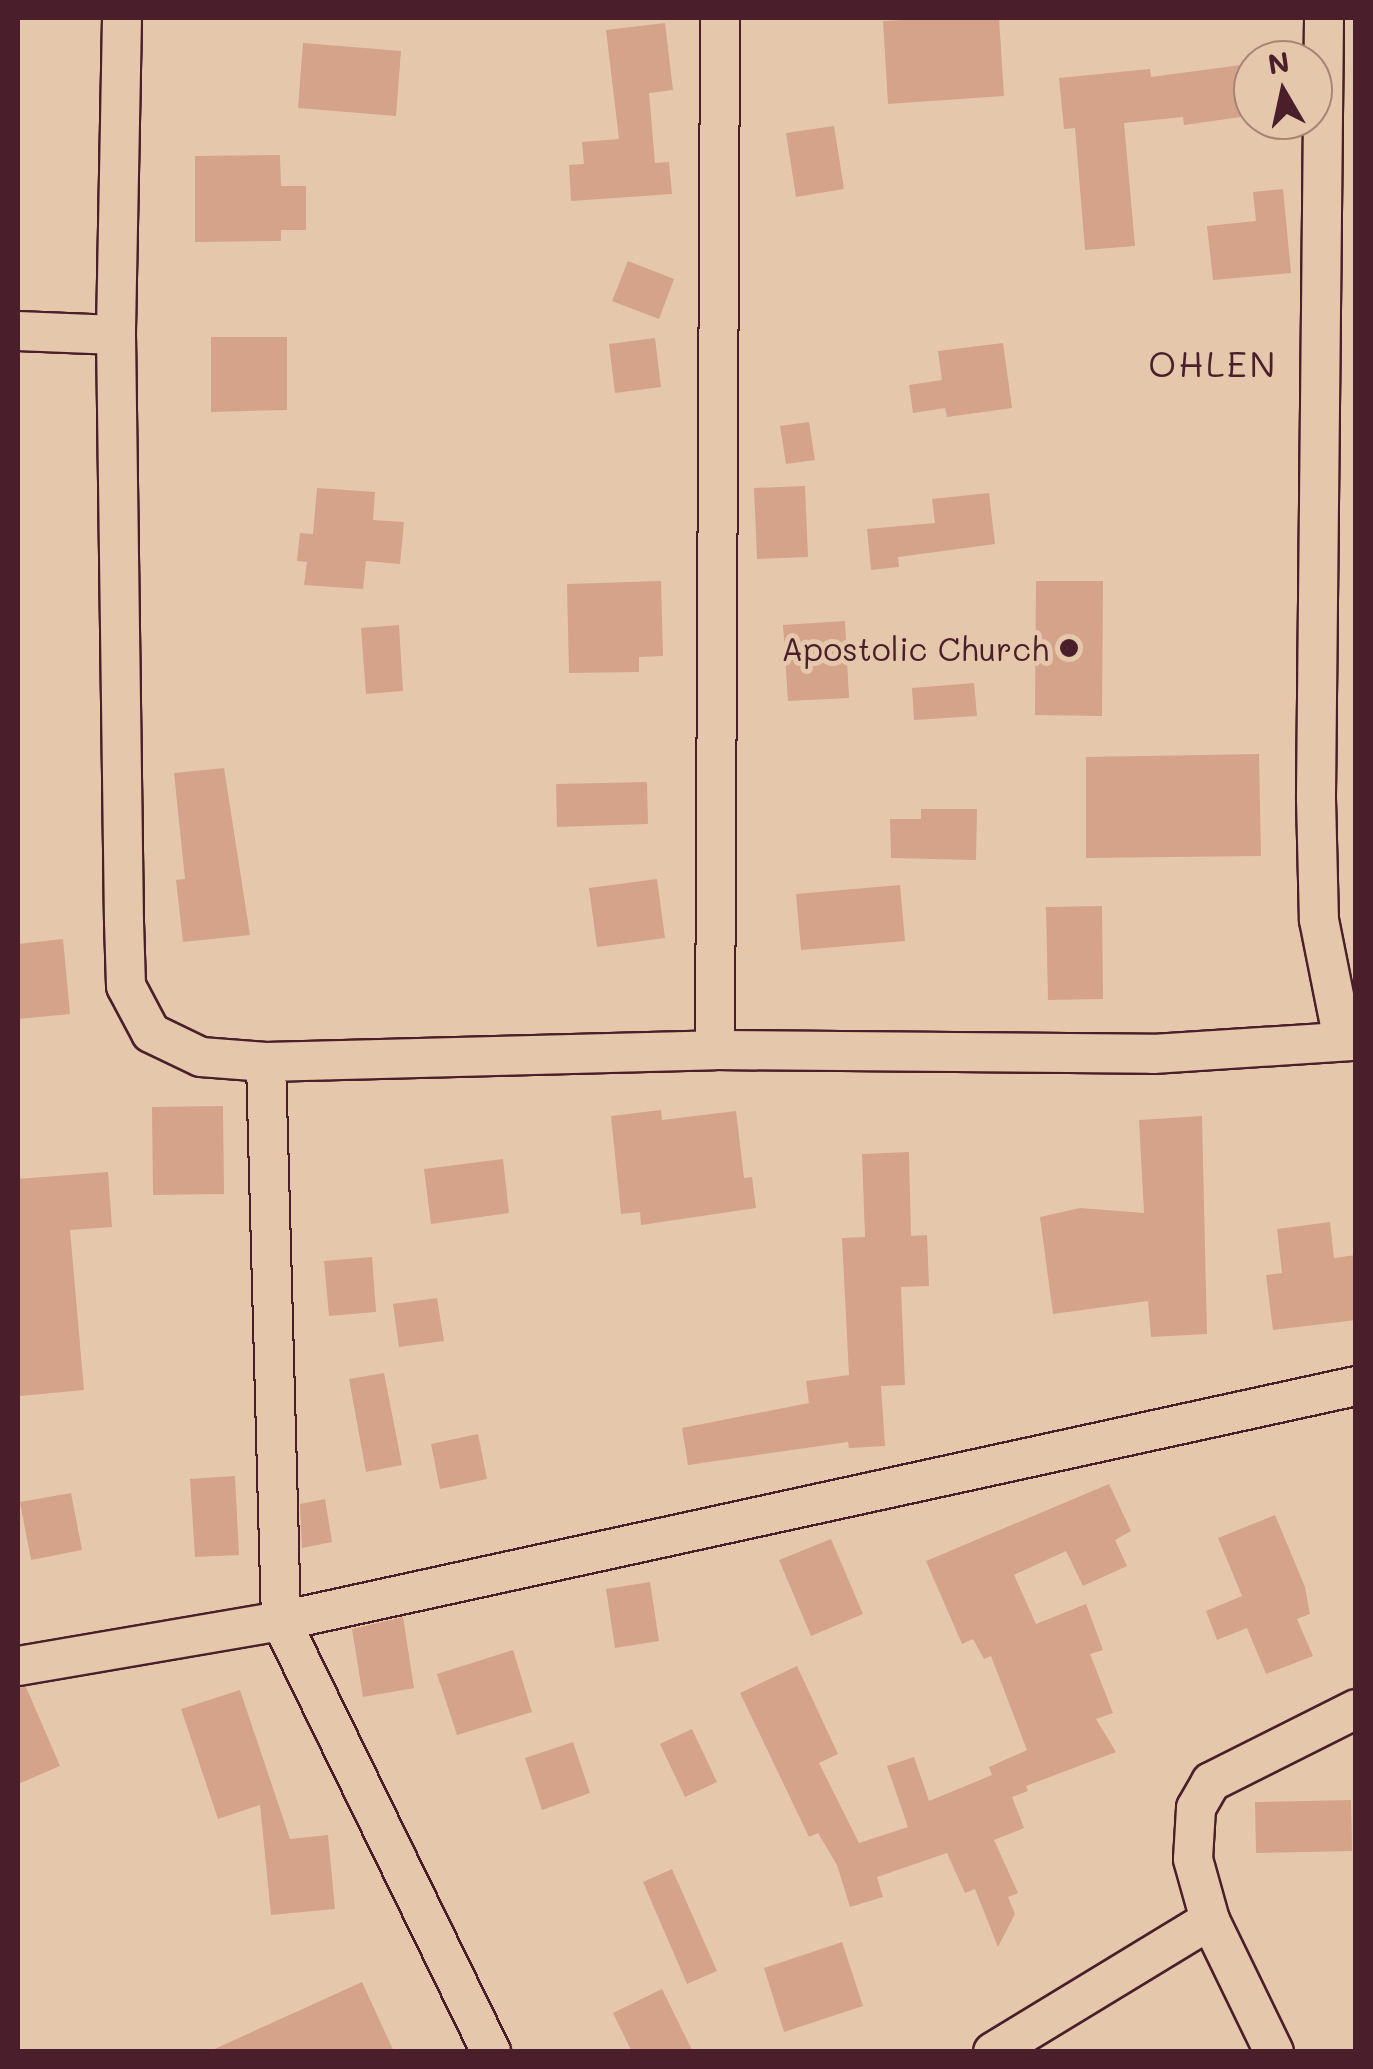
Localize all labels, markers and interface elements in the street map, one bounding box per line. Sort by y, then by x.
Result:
north arrow [1233,40,1333,140]
text: N [1265,43,1292,82]
district label: OHLEN [1148,342,1278,384]
place label: Apostolic Church [781,629,1049,667]
marker: Apostolic Church [1058,637,1080,659]

